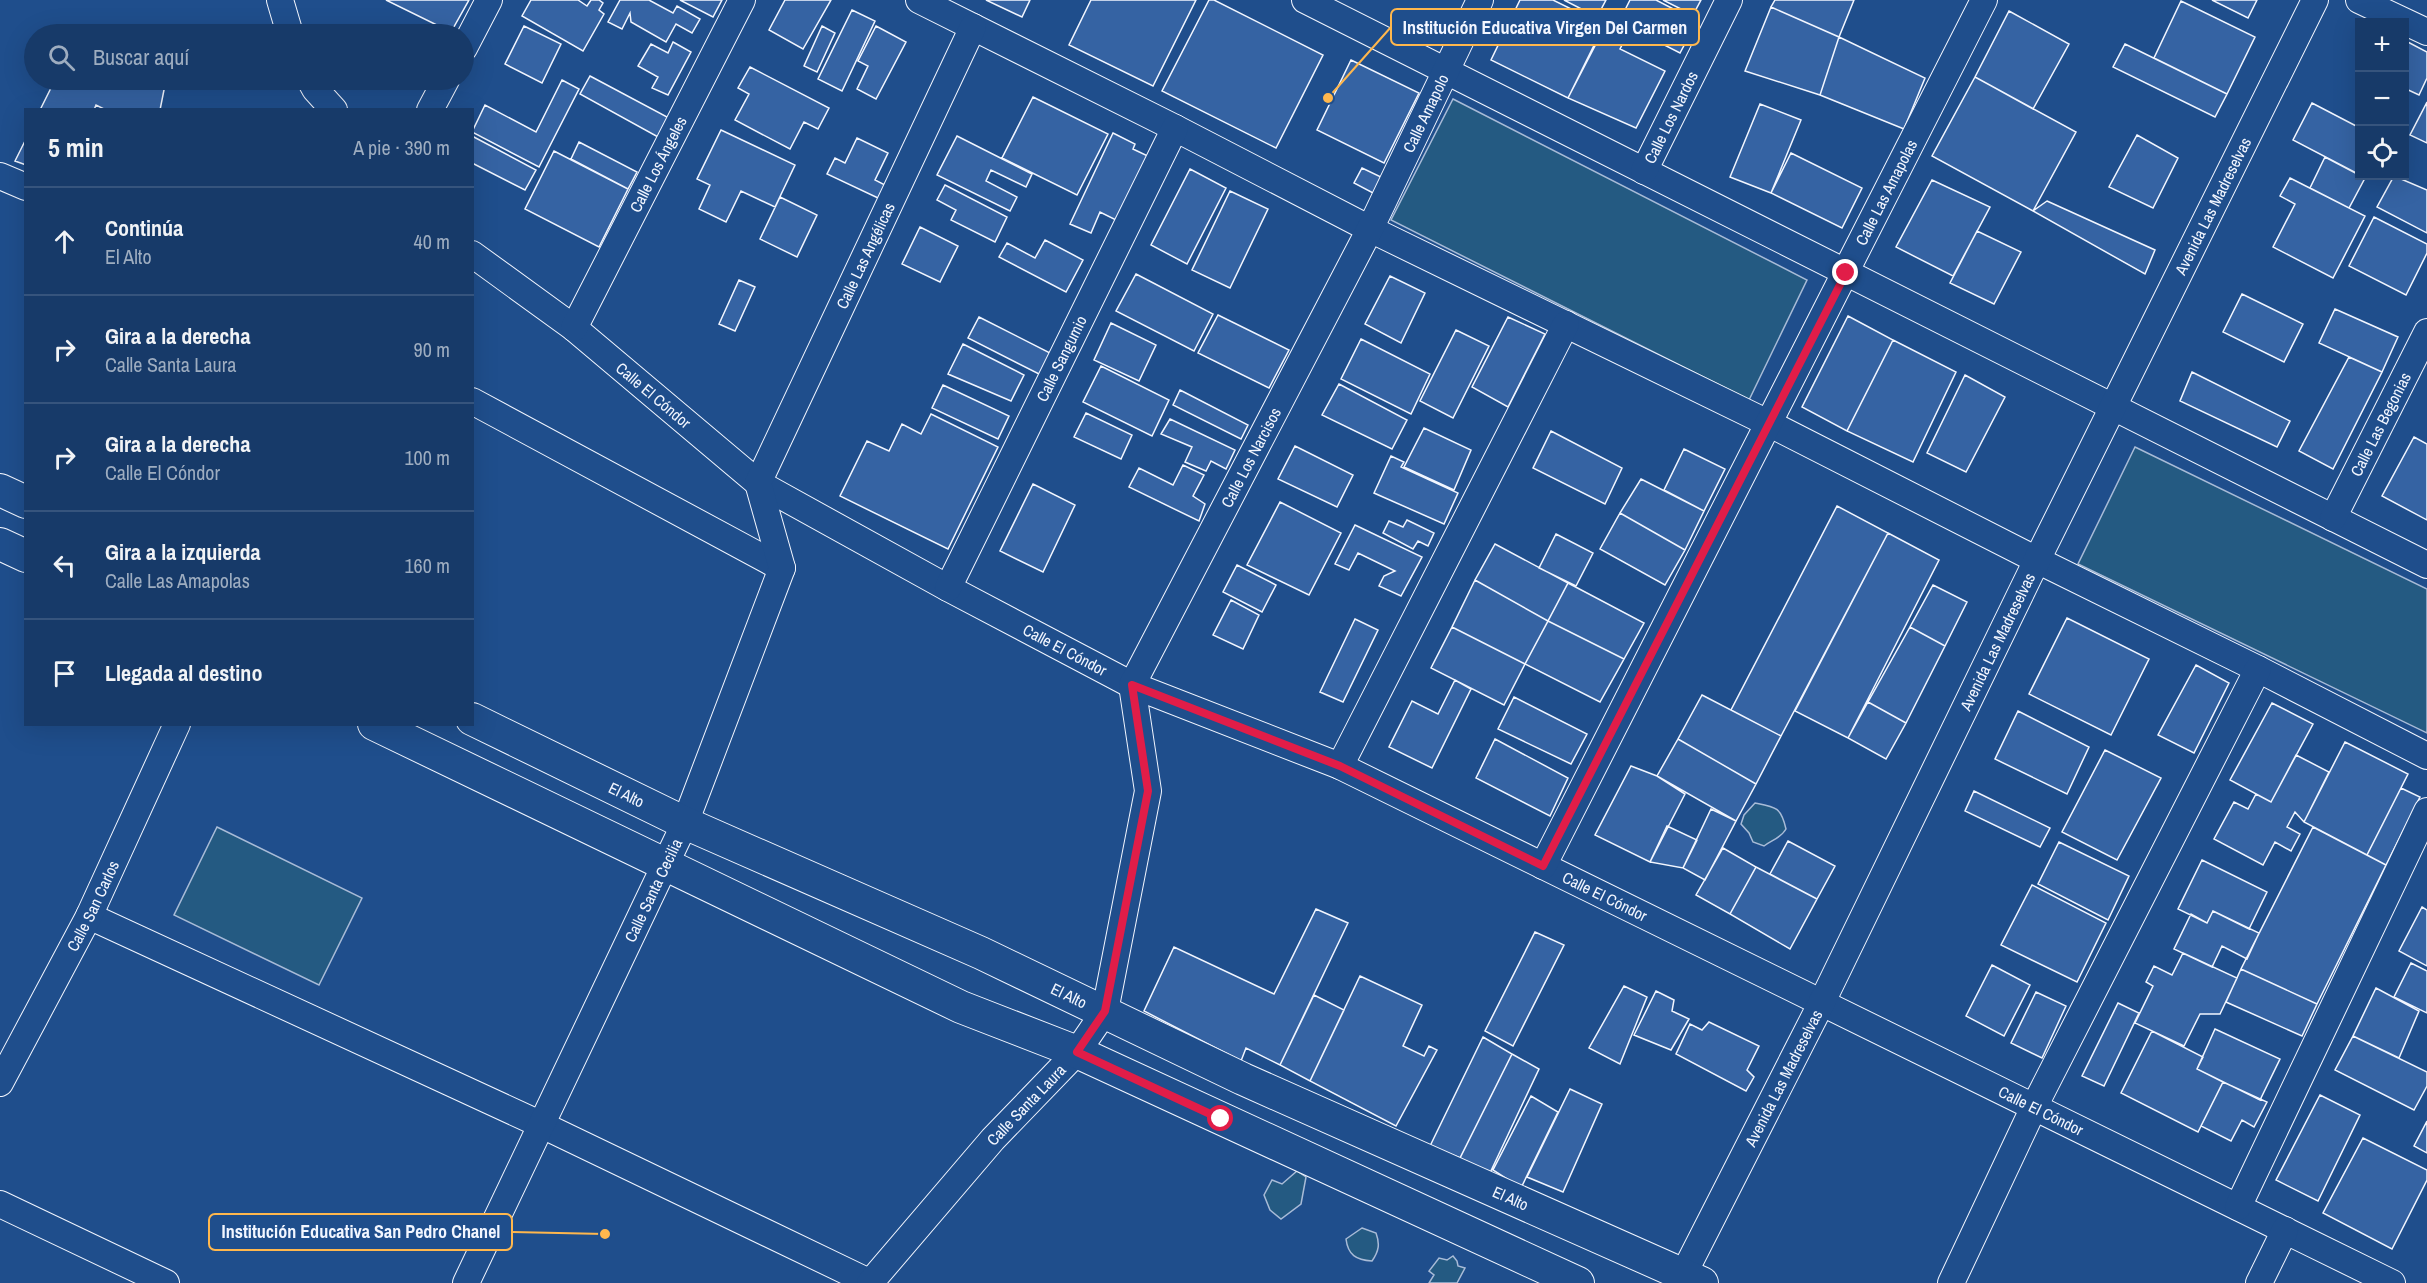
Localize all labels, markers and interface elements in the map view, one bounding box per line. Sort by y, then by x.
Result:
callout: Institución Educativa Virgen Del Carmen [1391,9,1699,45]
text: Institución Educativa Virgen Del Carmen [1403,15,1687,40]
map controls [2355,18,2409,180]
button: + [2355,18,2409,72]
search box [24,24,474,90]
icon: search [45,41,78,74]
text: Buscar aquí [93,42,189,72]
street label: Calle Los Nardos [1638,67,1703,167]
street label: Calle Amapolo [1397,70,1454,156]
button: − [2355,72,2409,126]
street label: Calle Los Ángeles [624,112,692,216]
button: locate [2355,126,2409,180]
text: 5 min [48,130,104,165]
text: A pie · 390 m [353,134,450,161]
street label: Avenida Las Madreselvas [2169,134,2256,279]
street label: Calle Las Amapolas [1850,136,1922,249]
street label: Calle Las Angélicas [831,199,900,312]
text: Continúa [105,213,183,243]
icon: ahead [48,225,81,258]
text: 40 m [414,228,450,255]
text: El Alto [105,243,152,270]
route end [1832,259,1858,285]
street label: Calle Sangumio [1031,312,1092,405]
text: Gira a la derecha [105,321,250,351]
icon: right [48,333,81,366]
text: 90 m [414,336,450,363]
text: Calle Santa Laura [105,351,236,378]
street label: Calle El Cóndor [611,357,696,433]
street label: Calle Las Begonias [2345,369,2416,480]
street label: Calle Los Narcisos [1216,404,1286,511]
text: Gira a la derecha [105,429,250,459]
icon: right [48,441,81,474]
text: 100 m [404,444,450,471]
text: Calle El Cóndor [105,459,220,486]
text: Gira a la izquierda [105,537,260,567]
icon: left [48,549,81,582]
text: 160 m [404,552,450,579]
text: Calle Las Amapolas [105,567,250,594]
street label: Avenida Las Madreselvas [1954,569,2040,715]
street label: Calle El Cóndor [1019,619,1111,681]
icon: arrive [48,657,81,690]
text: Llegada al destino [105,658,262,688]
street label: El Alto [605,776,648,813]
street label: Calle Santa Cecilia [619,834,687,946]
street label: Calle San Carlos [61,857,124,955]
street label: Calle El Cóndor [1559,866,1652,927]
street label: El Alto [1047,977,1091,1013]
street label: Avenida Las Madreselvas [1739,1006,1827,1151]
street label: Calle Santa Laura [981,1059,1071,1150]
street label: Calle El Cóndor [1995,1080,2088,1141]
route start [1207,1105,1233,1131]
street label: El Alto [1489,1180,1532,1216]
callout: Institución Educativa San Pedro Chanel [209,1214,512,1250]
text: Institución Educativa San Pedro Chanel [222,1219,500,1244]

